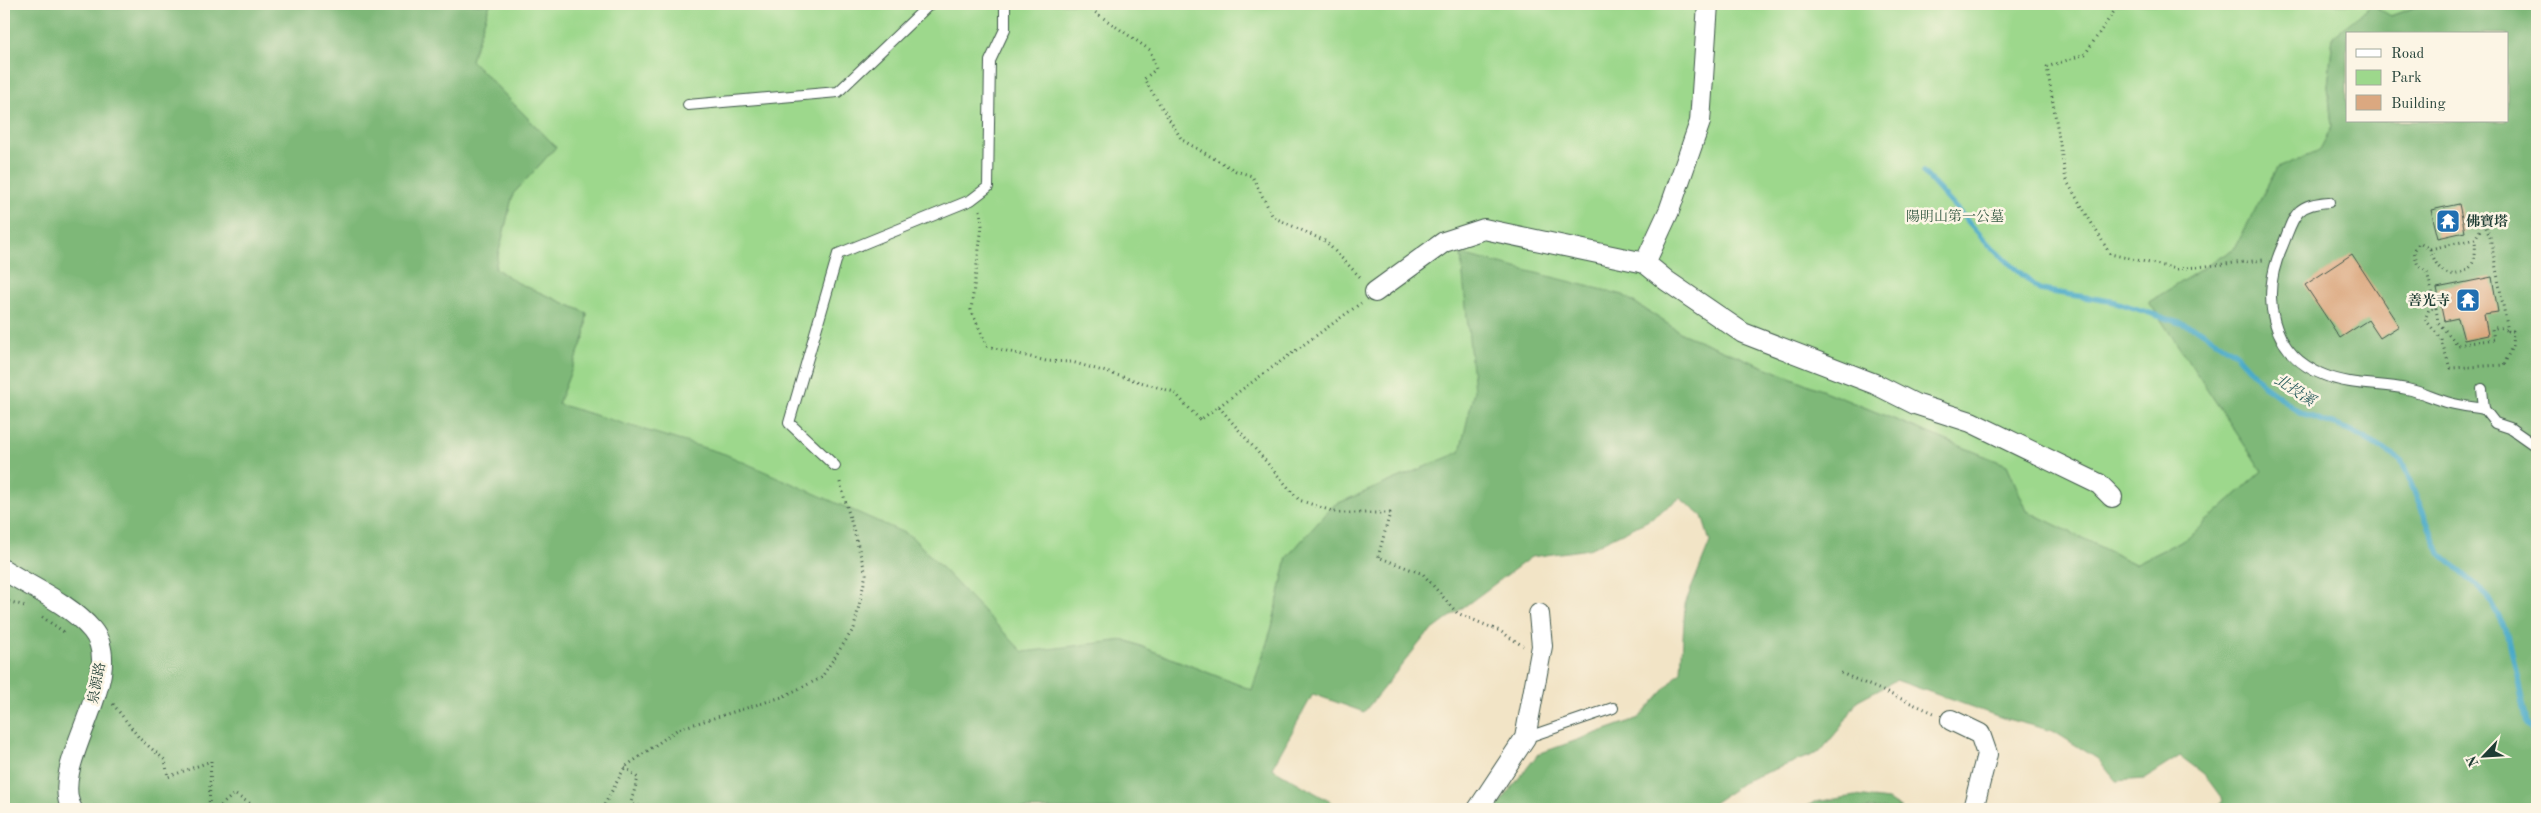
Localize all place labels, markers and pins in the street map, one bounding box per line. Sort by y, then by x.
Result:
temple icon: 佛寶塔 [2435,208,2461,234]
place label: 佛寶塔 [2466,213,2508,229]
temple icon: 善光寺 [2455,287,2481,313]
place label: 善光寺 [2408,293,2450,308]

